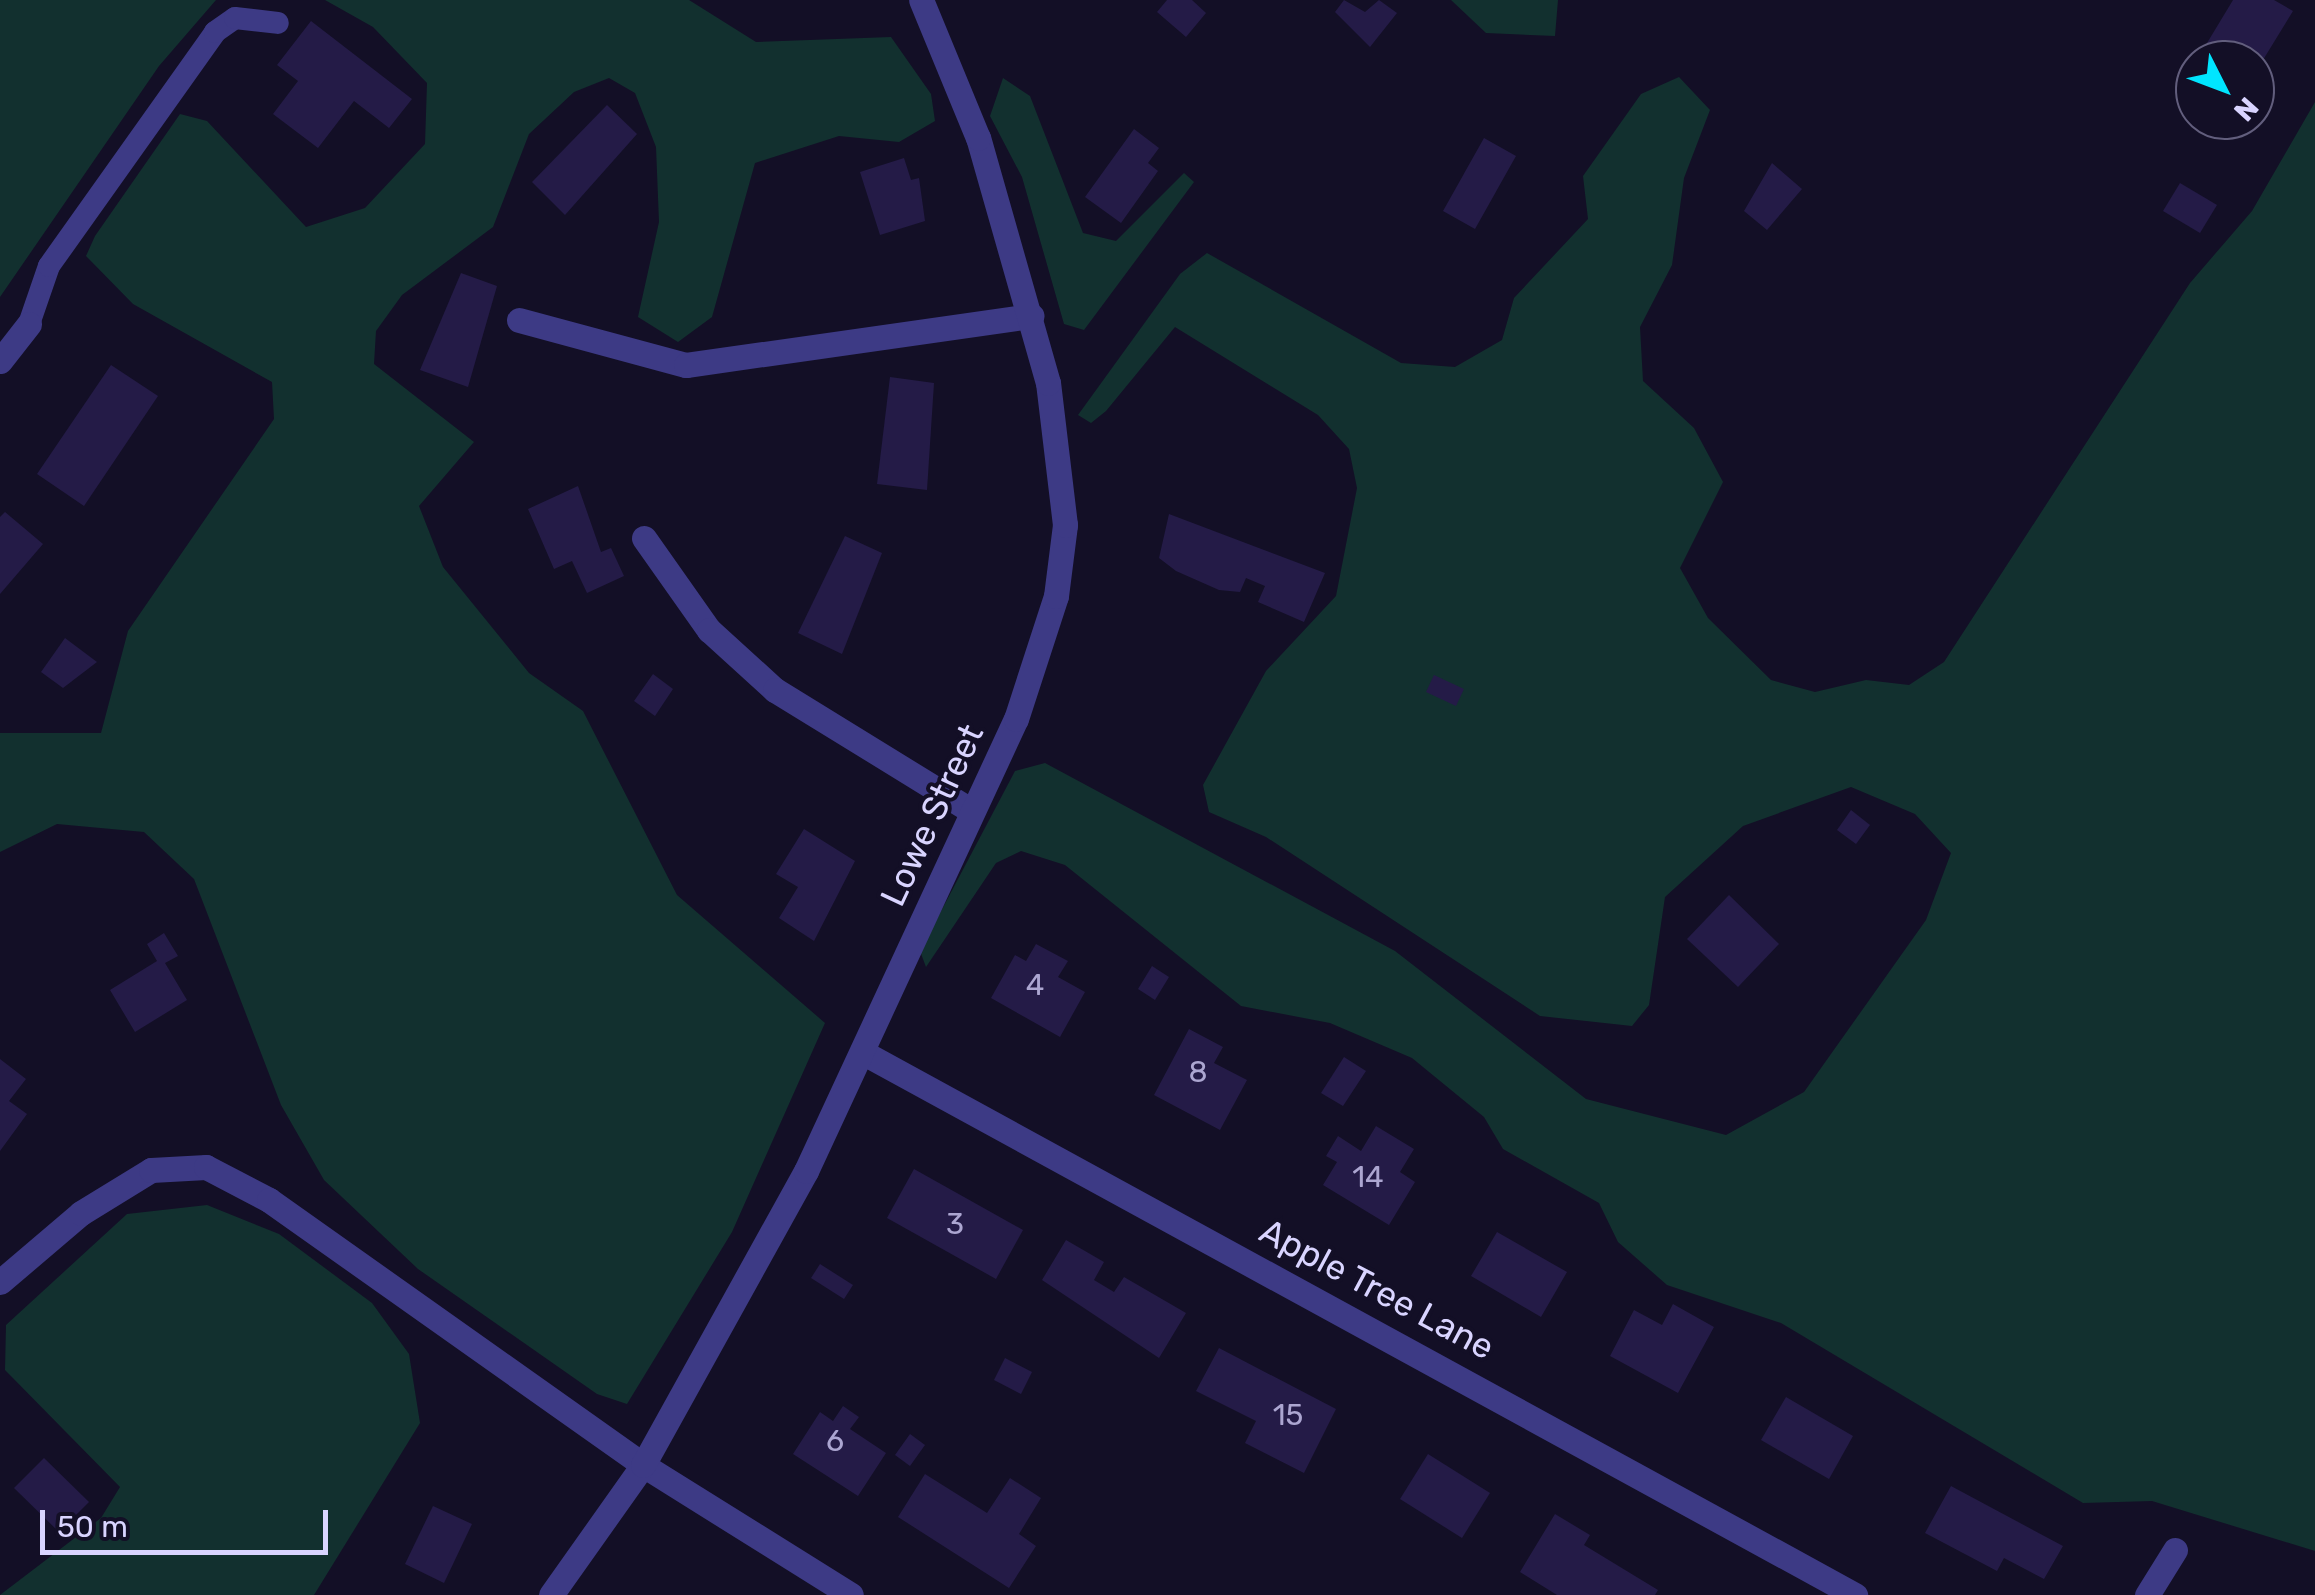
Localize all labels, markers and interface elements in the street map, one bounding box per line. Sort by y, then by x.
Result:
north arrow [2175,40,2275,140]
text: N [2227,91,2265,128]
street label: Lowe Street [872,717,992,913]
house number: 4 [1026,967,1044,1003]
house number: 8 [1188,1054,1208,1090]
house number: 14 [1352,1159,1384,1195]
house number: 3 [946,1206,964,1242]
street label: Apple Tree Lane [1252,1209,1502,1369]
house number: 15 [1273,1397,1303,1433]
house number: 6 [826,1423,844,1459]
scale bar [45,1490,332,1552]
text: 50 m [57,1509,128,1545]

